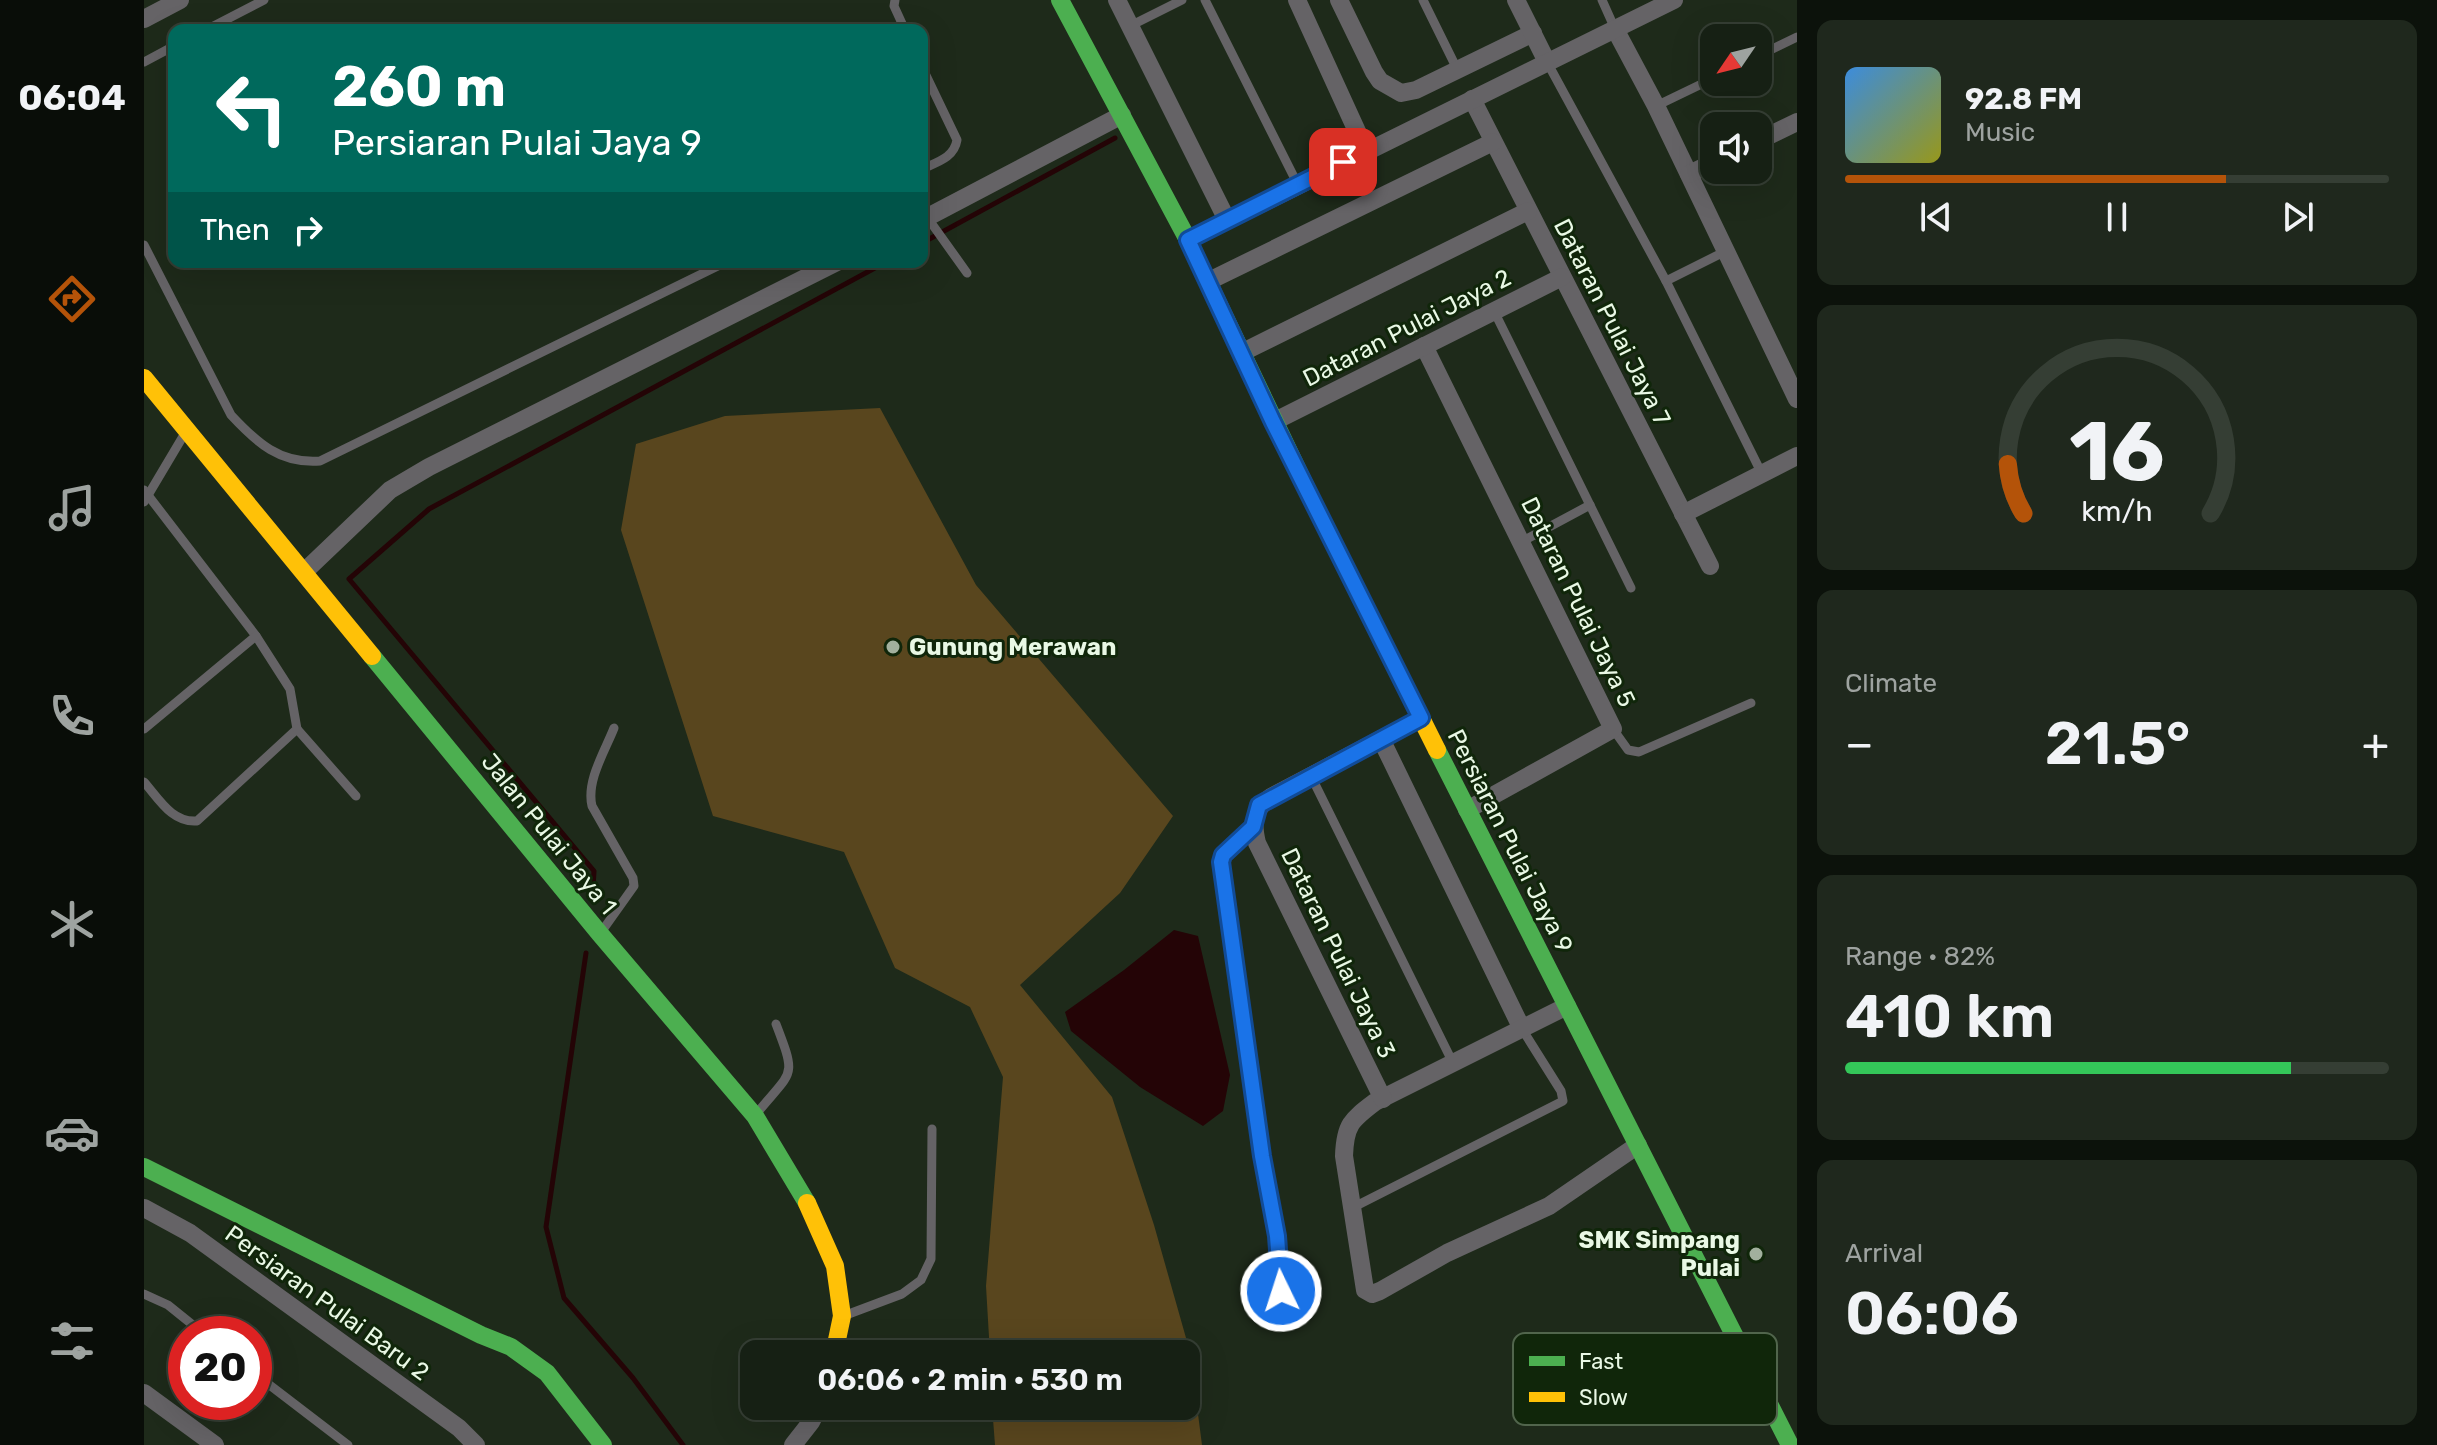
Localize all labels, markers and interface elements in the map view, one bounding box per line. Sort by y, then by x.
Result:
north arrow [1700,24,1772,96]
map controls [1700,24,1772,184]
text: 260 m [332,54,506,120]
icon: left [200,56,304,160]
text: 06:04 [18,76,126,119]
text: 92.8 FM [1965,81,2082,117]
button: sound [1700,112,1772,184]
text: Music [1965,117,2035,148]
text: Persiaran Pulai Jaya 9 [332,121,702,164]
pin [1309,128,1377,196]
icon: arrive [1321,140,1365,184]
icon: previous [1914,195,1958,239]
icon: pause [2095,195,2139,239]
icon: next [2276,195,2320,239]
icon: right [286,208,330,252]
text: Then [200,212,270,248]
street label: Dataran Pulai Jaya 7 [1548,214,1676,430]
street label: Dataran Pulai Jaya 2 [1298,263,1516,393]
icon: directions [44,271,100,327]
text: 16 [2069,401,2165,500]
icon: music [44,480,100,536]
street label: Dataran Pulai Jaya 5 [1515,493,1641,711]
text: km/h [2081,494,2153,528]
place label: Gunung Merawan [909,633,1116,661]
marker: Gunung Merawan [884,638,902,656]
text: Climate [1845,668,1937,699]
icon: phone [44,688,100,744]
text: 21.5° [2045,708,2190,779]
text: − [1845,718,1874,770]
text: + [2362,718,2389,770]
street label: Persiaran Pulai Jaya 9 [1442,725,1578,957]
street label: Jalan Pulai Jaya 1 [476,748,622,920]
street label: Dataran Pulai Jaya 3 [1275,844,1401,1062]
icon: climate [44,896,100,952]
text: Range · 82% [1845,941,1995,972]
text: 410 km [1845,981,2054,1052]
icon: car [44,1105,100,1161]
street label: Persiaran Pulai Baru 2 [220,1220,434,1386]
place label: SMK Simpang Pulai [1579,1226,1740,1282]
text: Arrival [1845,1238,1923,1269]
marker: SMK Simpang Pulai [1747,1245,1765,1263]
position arrow [1239,1249,1323,1333]
text: 06:06 [1845,1278,2019,1349]
icon: filters [44,1313,100,1369]
speed limit sign: 20 [168,1316,272,1420]
legend [1513,1333,1777,1425]
text: Fast [1579,1348,1624,1375]
text: 06:06 · 2 min · 530 m [817,1362,1123,1398]
text: Slow [1579,1384,1628,1411]

